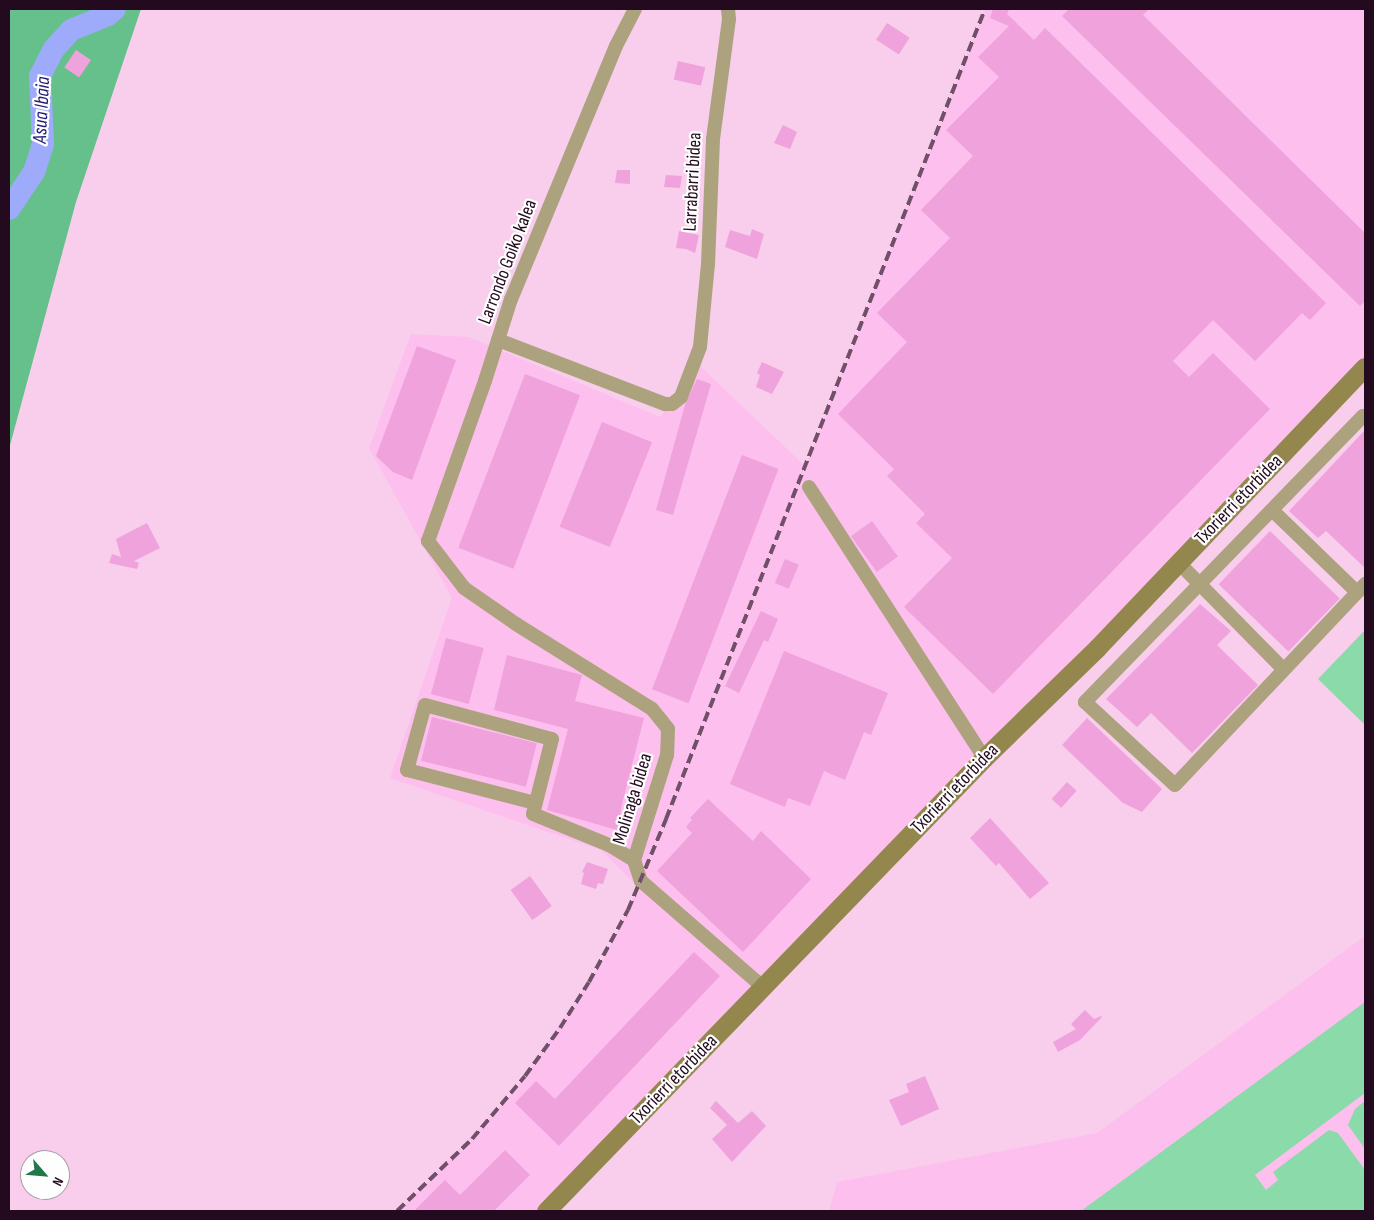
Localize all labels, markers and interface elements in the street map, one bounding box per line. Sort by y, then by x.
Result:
water label: Asua Ibaia [28,76,56,144]
street label: Larrabarri bidea [679,132,707,232]
street label: Larrondo Goiko kalea [474,196,542,328]
street label: Txorierri etorbidea [1190,450,1288,550]
street label: Txorierri etorbidea [906,739,1004,839]
street label: Molinaga bidea [608,751,658,847]
street label: Txorierri etorbidea [625,1030,723,1130]
north arrow [20,1150,70,1200]
text: N [49,1174,67,1189]

